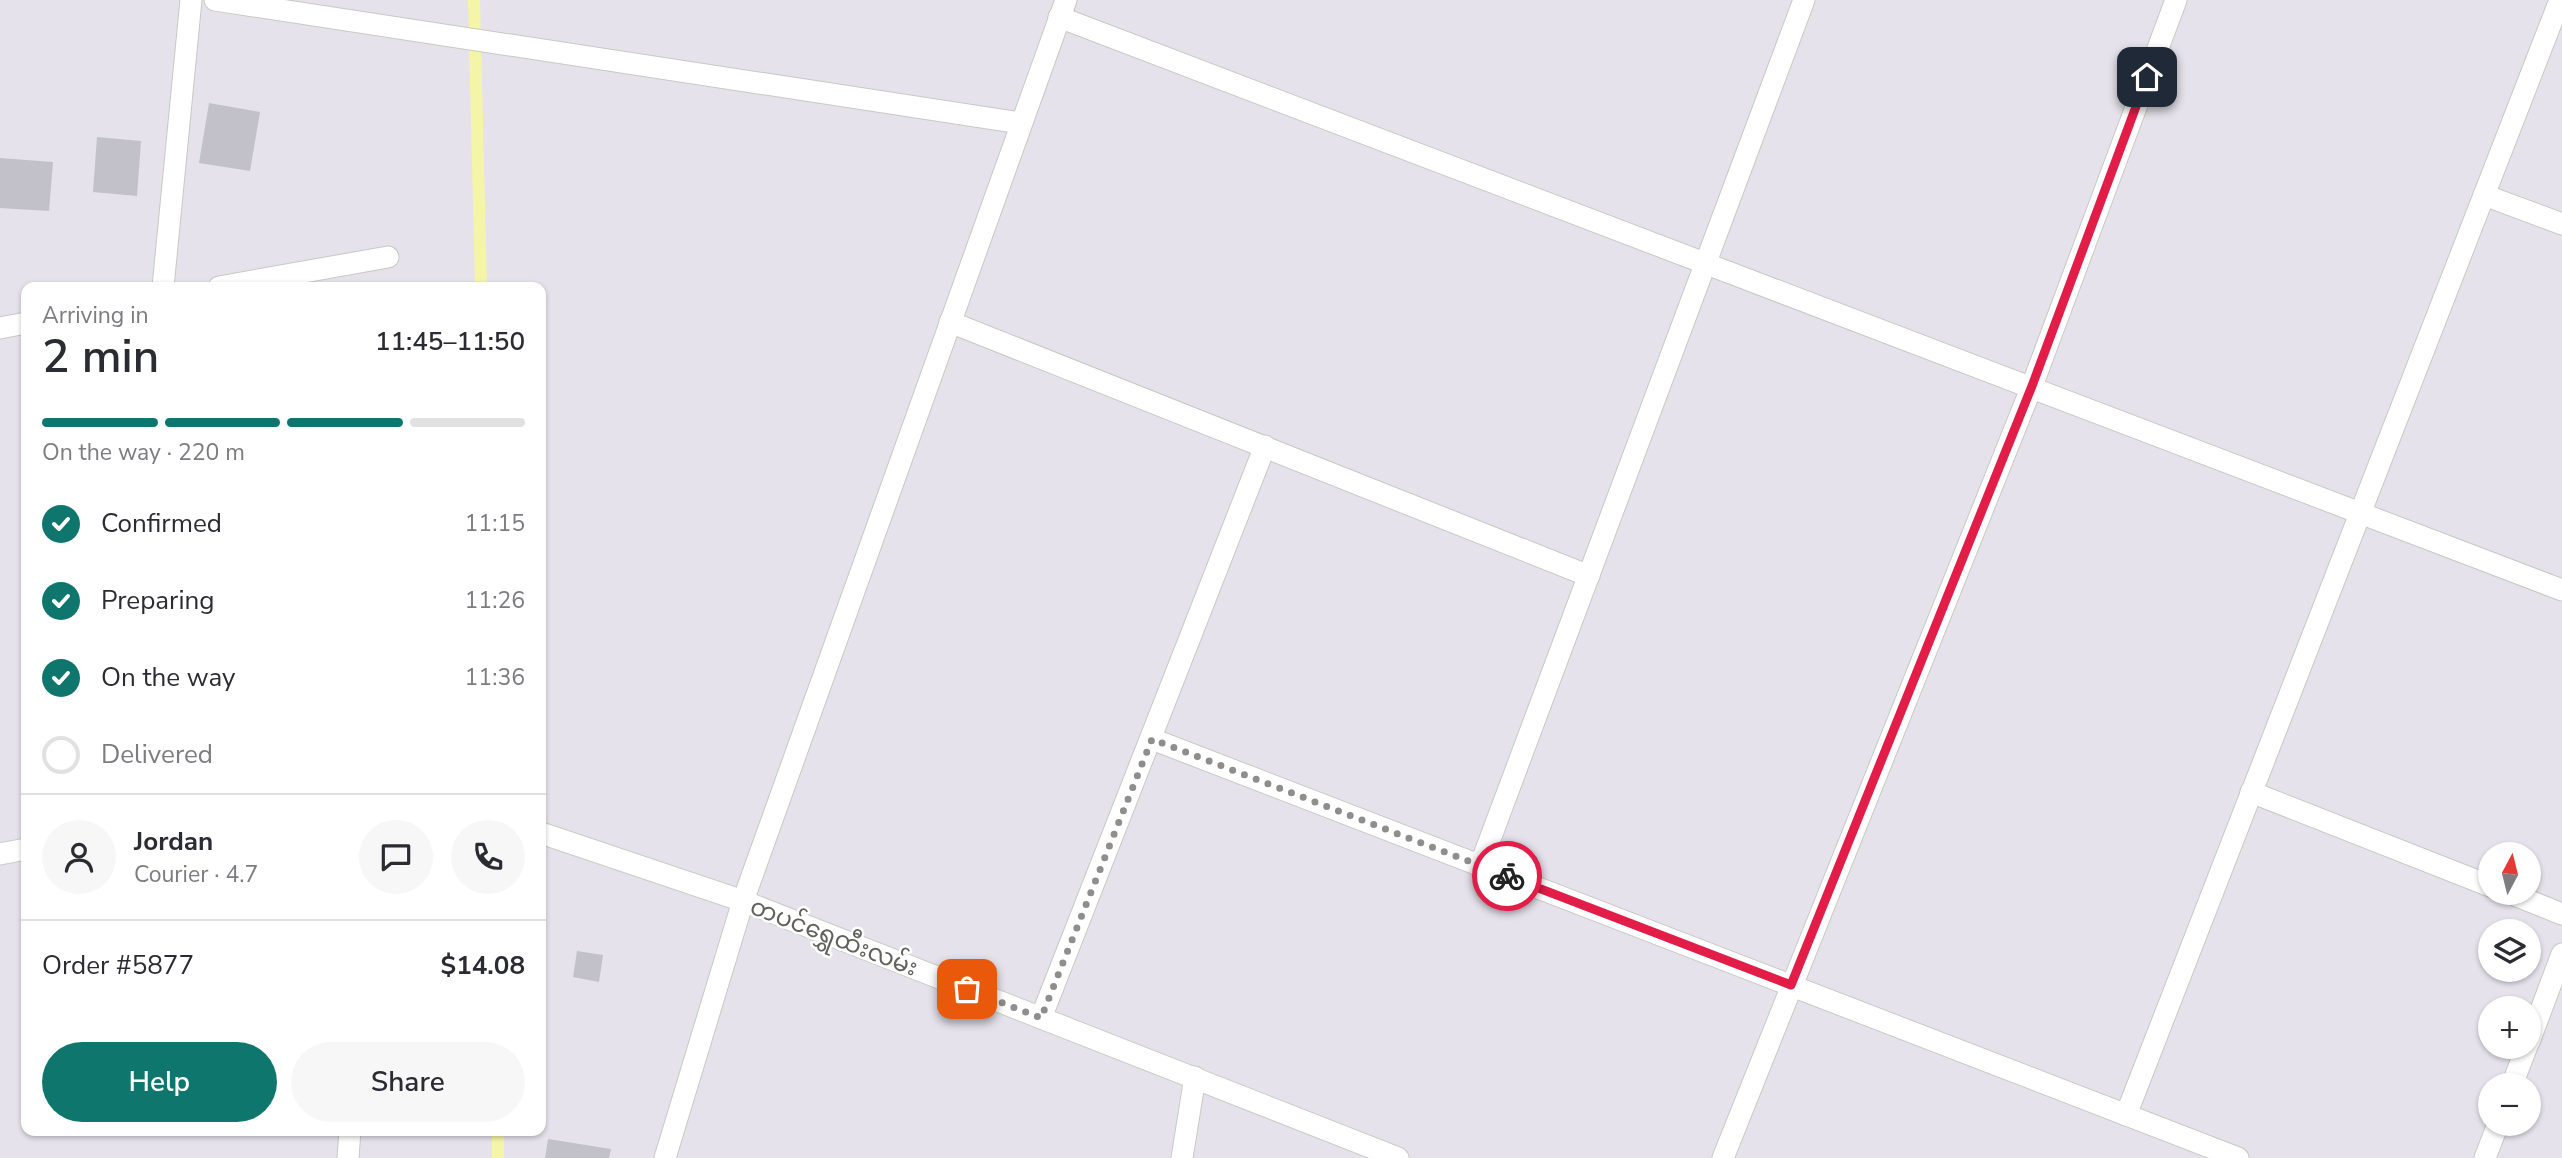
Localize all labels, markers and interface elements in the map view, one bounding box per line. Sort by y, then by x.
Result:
pin [2117,47,2177,107]
icon: home [2128,58,2166,96]
text: Arriving in [42,300,149,331]
text: 11:45–11:50 [375,324,525,359]
text: 2 min [42,325,159,388]
text: On the way · 220 m [42,437,245,468]
icon: check [42,505,80,543]
text: Confirmed [101,506,222,541]
text: 11:15 [465,508,525,539]
icon: check [42,582,80,620]
text: Preparing [101,583,214,618]
text: 11:26 [465,585,525,616]
icon: check [42,659,80,697]
text: On the way [101,660,235,695]
text: 11:36 [465,662,525,693]
text: Delivered [101,737,213,772]
button: person [42,820,116,894]
button: chat [359,820,433,894]
button: phone [451,820,525,894]
text: Jordan [134,824,213,859]
courier [1472,841,1542,911]
north arrow [2478,842,2541,905]
map controls [2478,842,2541,1136]
icon: bike [1488,857,1526,895]
text: Courier · 4.7 [134,859,258,890]
street label: တပင်ရွှေထီးလမ်း [745,890,922,986]
button: layers [2478,919,2541,982]
text: Order #5877 [42,948,194,983]
text: $14.08 [441,948,525,983]
pin [937,959,997,1019]
icon: bag [948,970,986,1008]
button: + [2478,996,2541,1059]
button: Help [42,1042,277,1122]
button: Share [291,1042,525,1122]
button: − [2478,1073,2541,1136]

